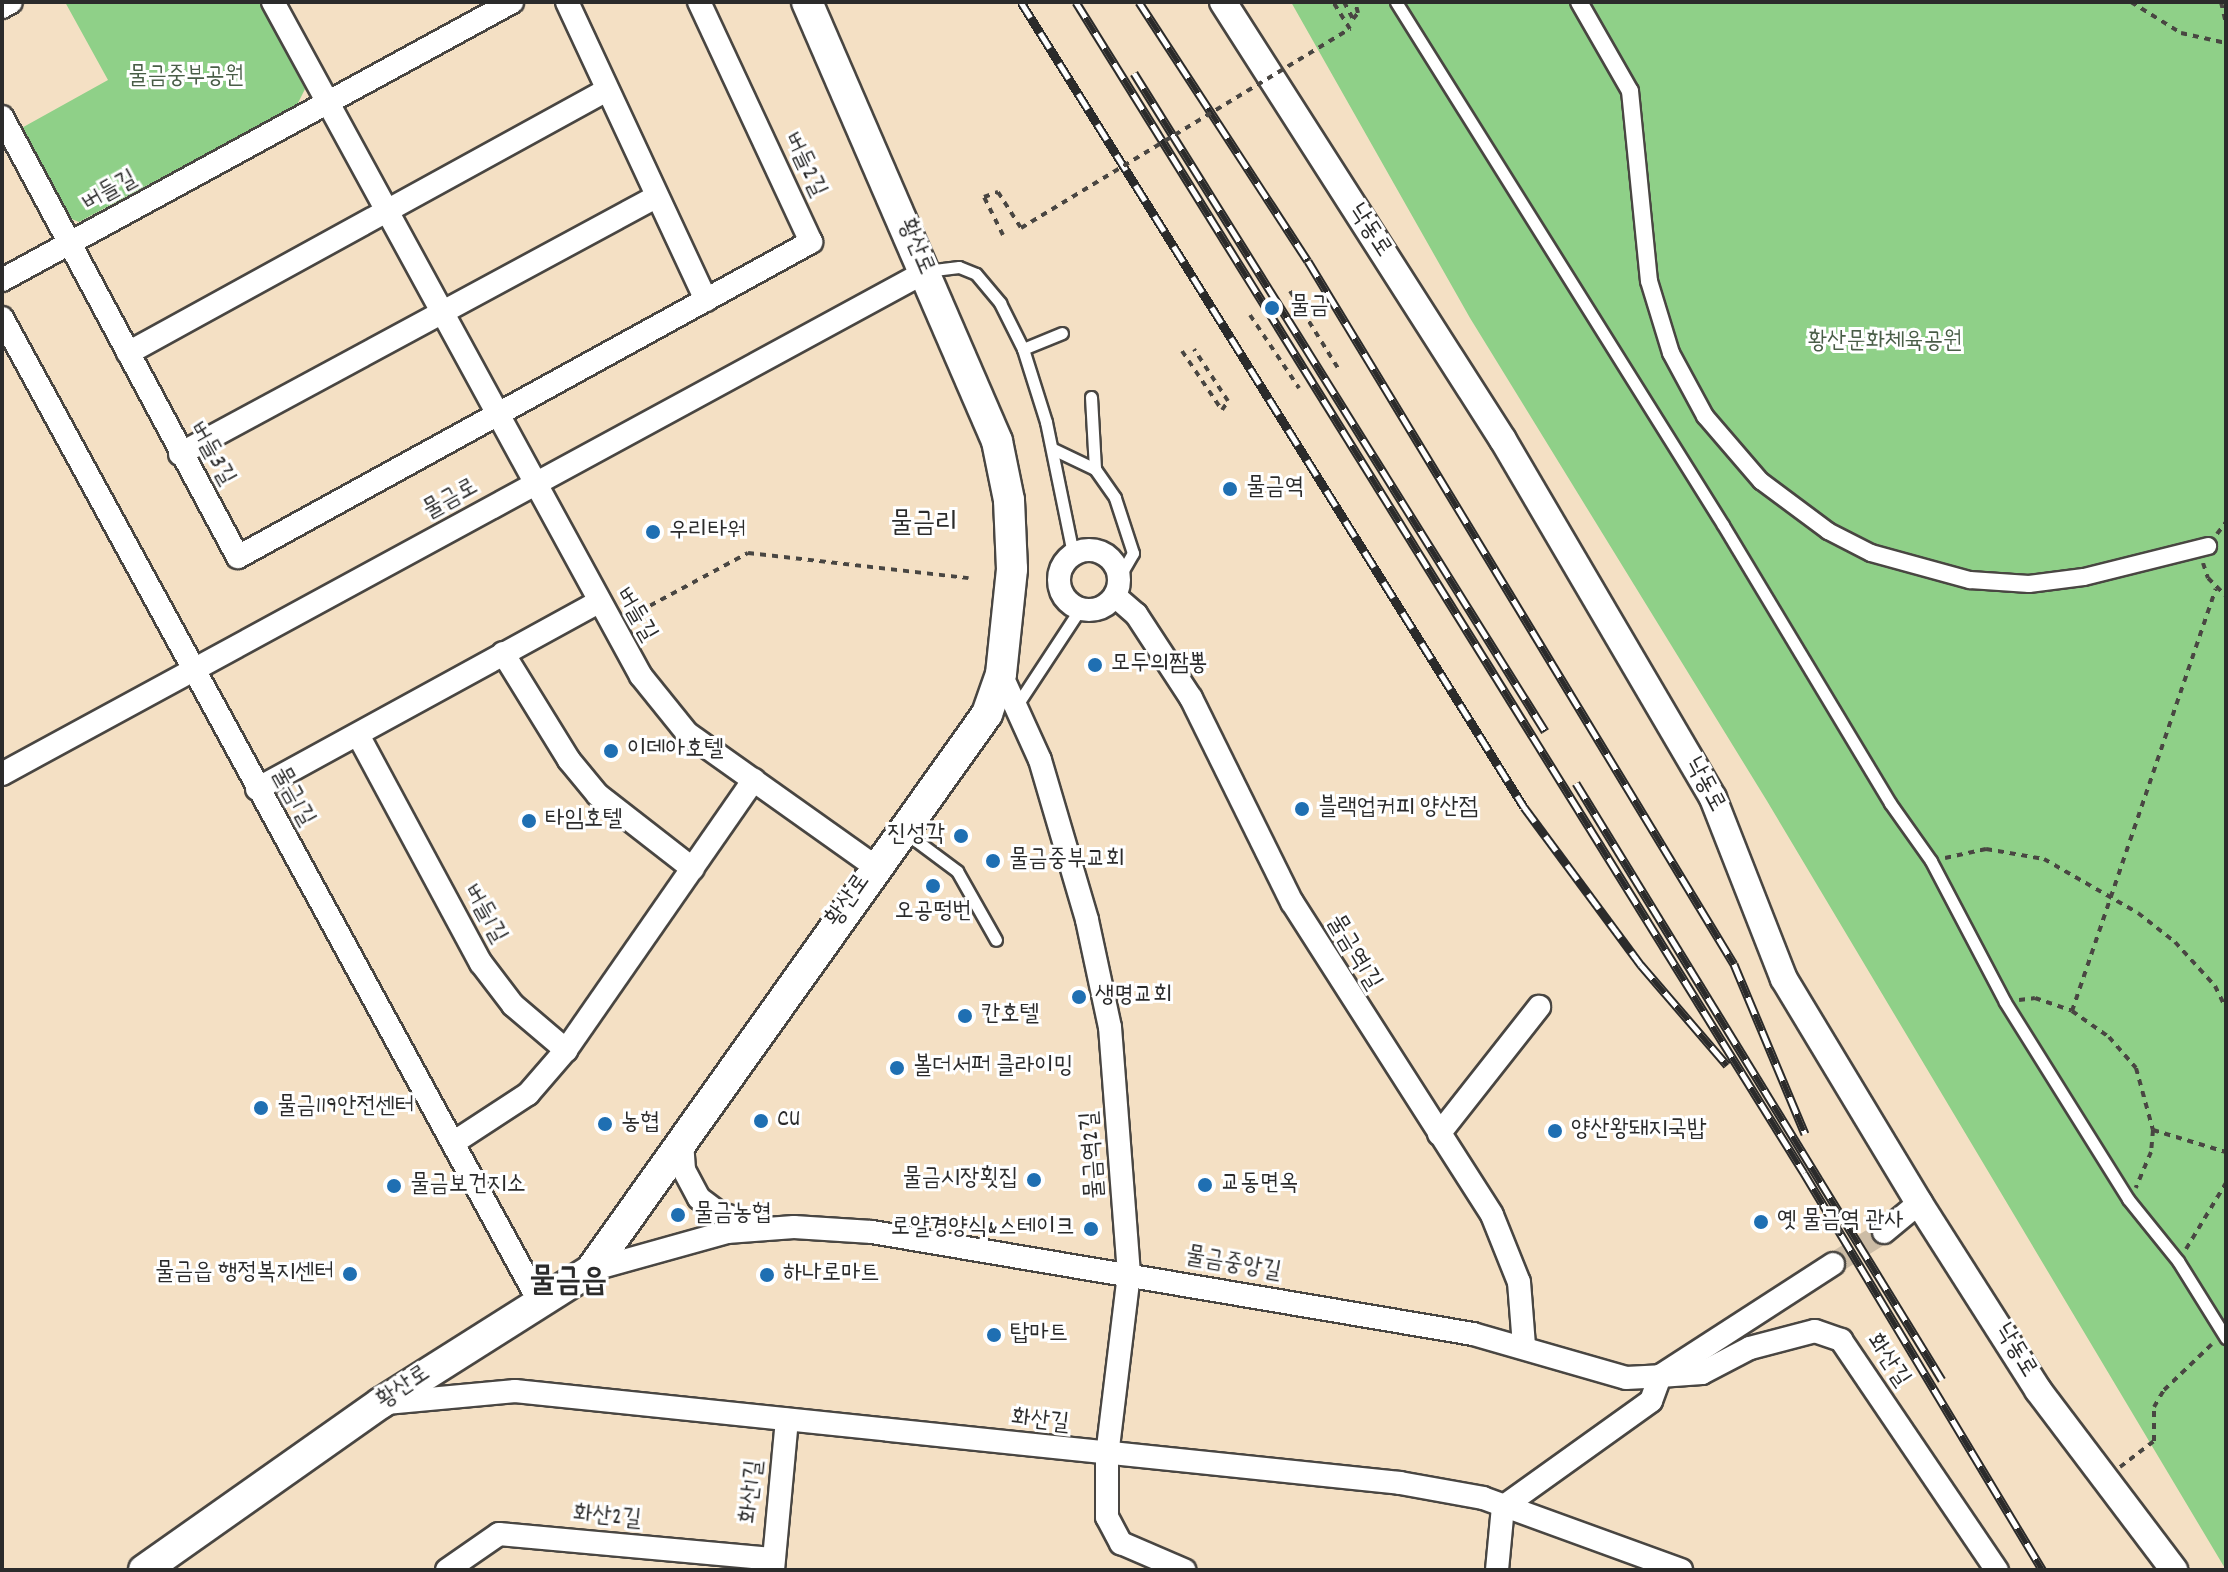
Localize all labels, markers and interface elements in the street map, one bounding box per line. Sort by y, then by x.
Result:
park label: 물금중부공원 [128,64,244,92]
street label: 버들2길 [776,128,832,202]
street label: 버들길 [78,165,142,219]
street label: 낙동로 [1341,199,1397,263]
street label: 황산로 [890,215,940,279]
place label: 물금 [1290,294,1329,322]
marker: 물금 [1261,297,1283,319]
park label: 황산문화체육공원 [1808,329,1962,357]
street label: 버들3길 [182,417,240,491]
street label: 물금로 [419,473,483,527]
place label: 물금역 [1246,475,1304,503]
marker: 물금역 [1221,480,1239,498]
district label: 물금리 [890,508,958,542]
place label: 우리타워 [669,518,746,546]
marker: 우리타워 [644,523,662,541]
street label: 버들길 [608,583,662,647]
place label: 모두의짬뽕 [1111,651,1208,679]
marker: 모두의짬뽕 [1086,656,1104,674]
place label: 이데아호텔 [627,737,724,765]
marker: 이데아호텔 [602,742,620,760]
street label: 낙동로 [1678,753,1730,817]
street label: 물금1길 [264,762,320,832]
place label: 블랙업커피 양산점 [1318,795,1478,823]
marker: 블랙업커피 양산점 [1293,800,1311,818]
place label: 타임호텔 [545,807,622,835]
marker: 타임호텔 [520,812,538,830]
place label: 진성각 [887,822,945,850]
marker: 진성각 [952,827,970,845]
place label: 물금중부교회 [1009,847,1125,875]
marker: 물금중부교회 [984,852,1002,870]
street label: 황산로 [821,869,877,933]
marker: 오공떵번 [924,877,942,895]
street label: 버들1길 [456,879,512,949]
place label: 오공떵번 [894,899,972,927]
street label: 물금역1길 [1319,910,1387,996]
place label: 생명교회 [1095,983,1172,1011]
marker: 생명교회 [1070,988,1088,1006]
place label: 칸호텔 [981,1002,1039,1030]
marker: 칸호텔 [956,1007,974,1025]
place label: 볼더서퍼 클라이밍 [913,1054,1073,1082]
marker: 볼더서퍼 클라이밍 [888,1059,906,1077]
place label: 물금119안전센터 [277,1094,414,1122]
marker: 물금119안전센터 [252,1099,270,1117]
place label: CU [777,1107,800,1135]
place label: 농협 [621,1110,660,1138]
street label: 물금역2길 [1077,1110,1111,1200]
marker: CU [752,1112,770,1130]
marker: 농협 [596,1115,614,1133]
place label: 양산왕돼지국밥 [1571,1117,1706,1145]
marker: 양산왕돼지국밥 [1546,1122,1564,1140]
place label: 물금시장횟집 [902,1166,1018,1194]
marker: 물금시장횟집 [1025,1171,1043,1189]
place label: 교동면옥 [1221,1171,1298,1199]
place label: 물금보건지소 [410,1172,526,1200]
marker: 교동면옥 [1196,1176,1214,1194]
marker: 물금보건지소 [385,1177,403,1195]
place label: 물금농협 [694,1201,771,1229]
marker: 물금농협 [669,1206,687,1224]
place label: 옛 물금역 관사 [1777,1208,1904,1236]
marker: 옛 물금역 관사 [1752,1213,1770,1231]
place label: 로얄경양식&스테이크 [891,1215,1075,1243]
marker: 로얄경양식&스테이크 [1082,1220,1100,1238]
street label: 물금중앙길 [1183,1242,1283,1288]
place label: 물금읍 행정복지센터 [155,1260,334,1288]
place label: 하나로마트 [783,1261,880,1289]
district label: 물금읍 [529,1264,607,1302]
marker: 물금읍 행정복지센터 [341,1265,359,1283]
marker: 하나로마트 [758,1266,776,1284]
street label: 낙동로 [1988,1319,2042,1383]
place label: 탑마트 [1010,1321,1068,1349]
marker: 탑마트 [985,1326,1003,1344]
street label: 화산길 [1859,1329,1915,1393]
street label: 황산로 [372,1360,436,1416]
street label: 화산길 [1010,1405,1070,1439]
street label: 화산1길 [735,1459,771,1525]
street label: 화산2길 [572,1501,642,1535]

